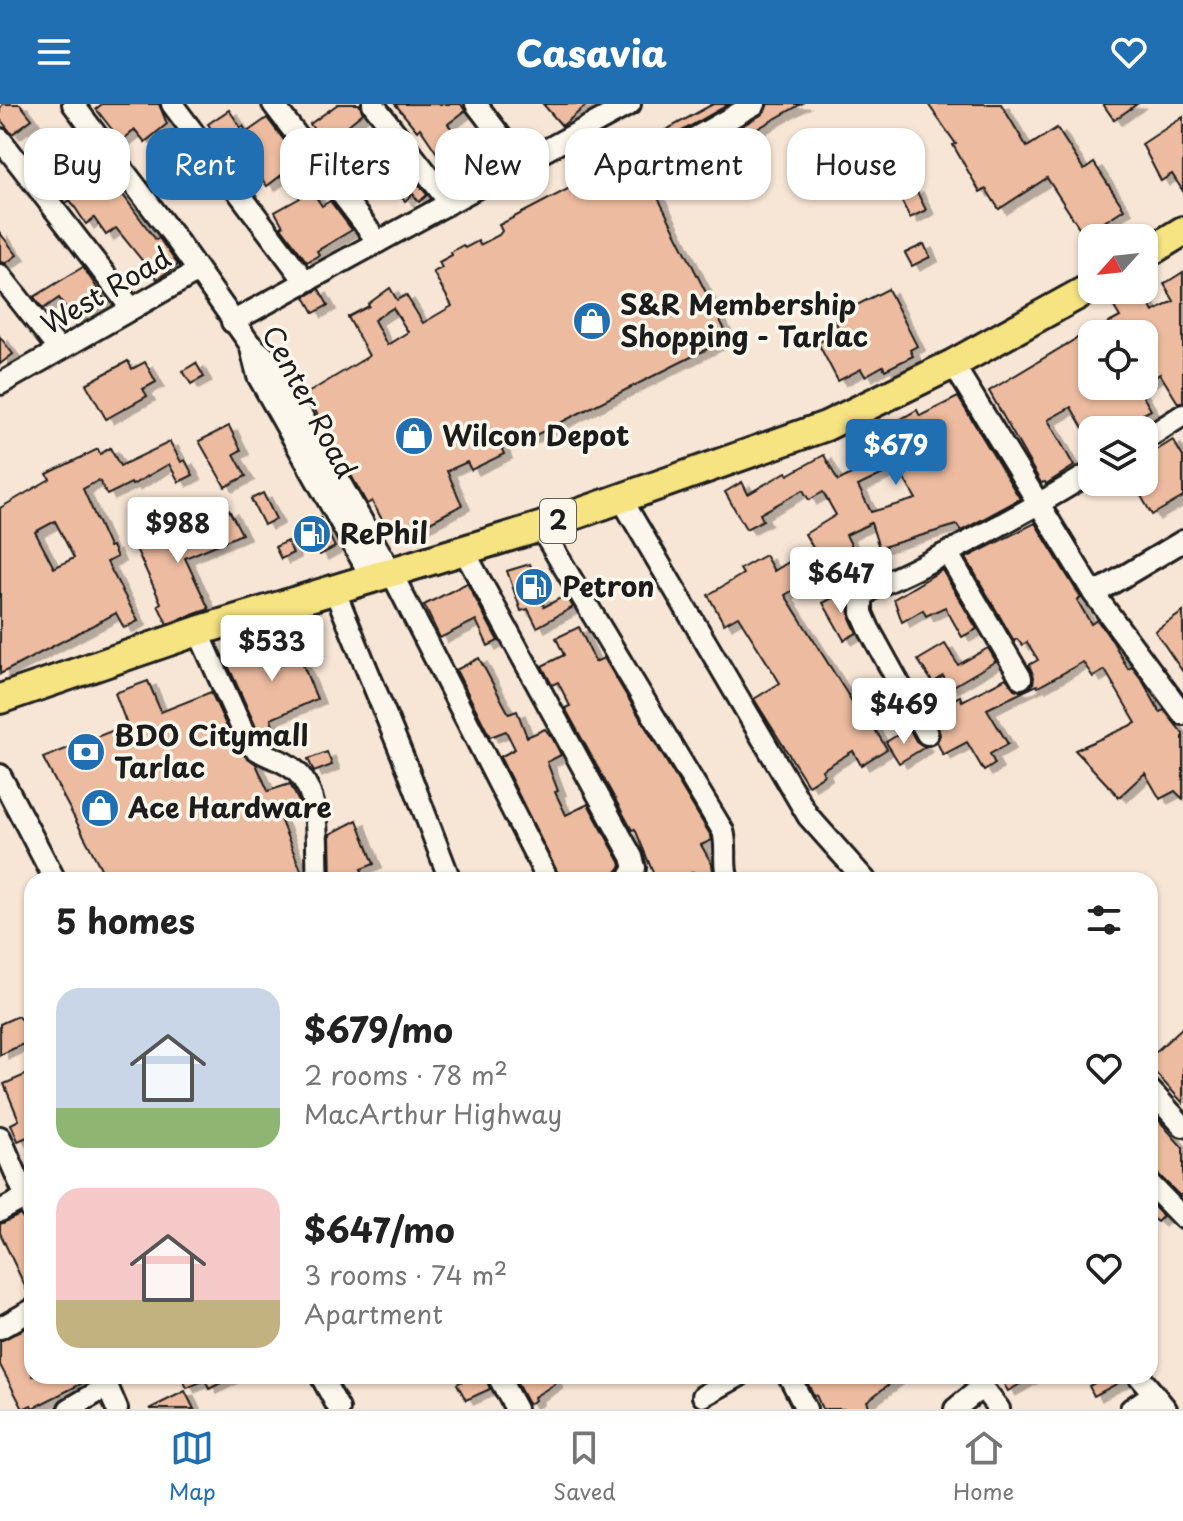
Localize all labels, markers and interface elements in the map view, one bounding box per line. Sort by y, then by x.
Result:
text: Casavia [516,25,667,79]
icon: menu [32,30,76,74]
icon: heart [1107,30,1151,74]
chip: Buy [24,128,130,200]
chip: Rent [146,128,264,200]
chip: Filters [280,128,419,200]
chip: New [435,128,549,200]
chip: Apartment [565,128,771,200]
chip: House [787,128,925,200]
north arrow [1078,224,1158,304]
map controls [1078,224,1158,496]
street label: West Road [32,235,178,344]
place label: S&R Membership Shopping - Tarlac [620,282,868,357]
shop icon: S&R Membership Shopping - Tarlac [571,300,613,342]
street label: Center Road [252,317,369,485]
button: locate [1078,320,1158,400]
place label: Wilcon Depot [442,413,630,456]
shop icon: Wilcon Depot [393,415,435,457]
button: layers [1078,416,1158,496]
pin: $679 [849,419,943,487]
text: $679 [864,425,928,464]
pin: $988 [131,497,225,565]
road number: 2 [540,499,576,543]
text: $988 [146,503,210,542]
place label: RePhil [340,511,428,554]
fuel station icon: RePhil [291,513,333,555]
pin: $647 [794,547,888,615]
text: $647 [808,553,874,592]
place label: Petron [562,564,654,607]
fuel station icon: Petron [513,566,555,608]
pin: $533 [225,615,319,683]
text: $533 [239,621,305,660]
pin: $469 [857,678,951,746]
text: $469 [870,684,938,723]
place label: BDO Citymall Tarlac [114,713,308,788]
bank icon: BDO Citymall Tarlac [65,731,107,773]
place label: Ace Hardware [127,785,332,828]
shop icon: Ace Hardware [79,787,121,829]
text: 5 homes [56,894,195,946]
icon: filters [1082,898,1126,942]
text: $679/mo [304,1003,453,1055]
icon: home [120,1020,216,1116]
icon: heart [1082,1046,1126,1090]
text: 2 rooms · 78 m² [304,1055,508,1094]
text: MacArthur Highway [304,1094,562,1133]
text: $647/mo [304,1203,455,1255]
icon: home [120,1220,216,1316]
icon: heart [1082,1246,1126,1290]
text: 3 rooms · 74 m² [304,1255,508,1294]
text: Apartment [304,1294,443,1333]
tab: Map [169,1426,216,1507]
tab: Saved [553,1426,616,1507]
tab: Home [953,1426,1014,1507]

